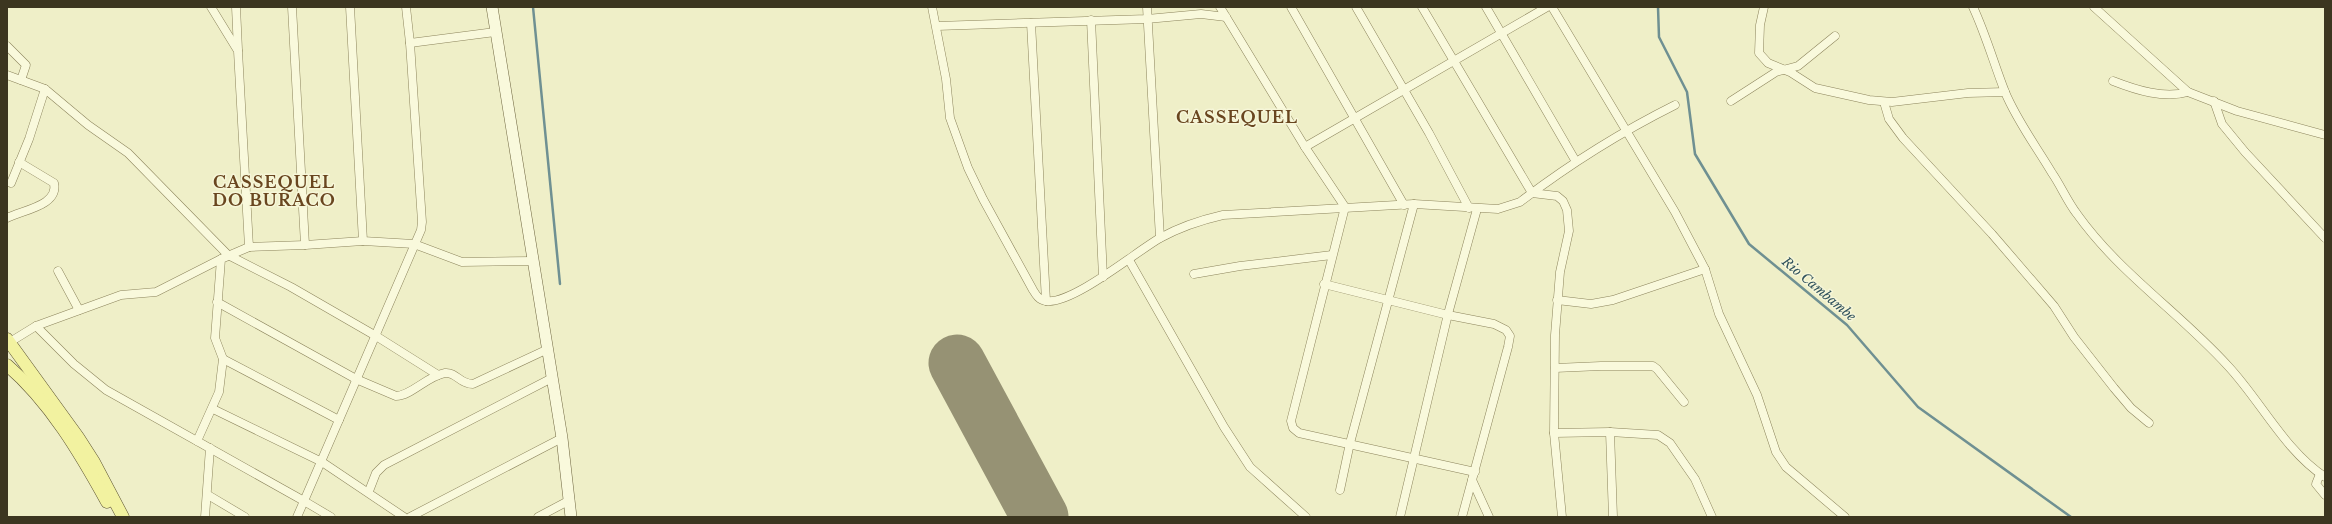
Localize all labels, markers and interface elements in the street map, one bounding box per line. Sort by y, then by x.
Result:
district label: CASSEQUEL [1176,107,1298,127]
district label: CASSEQUEL DO BURACO [212,172,336,210]
water label: Rio Cambambe [1778,252,1860,325]

